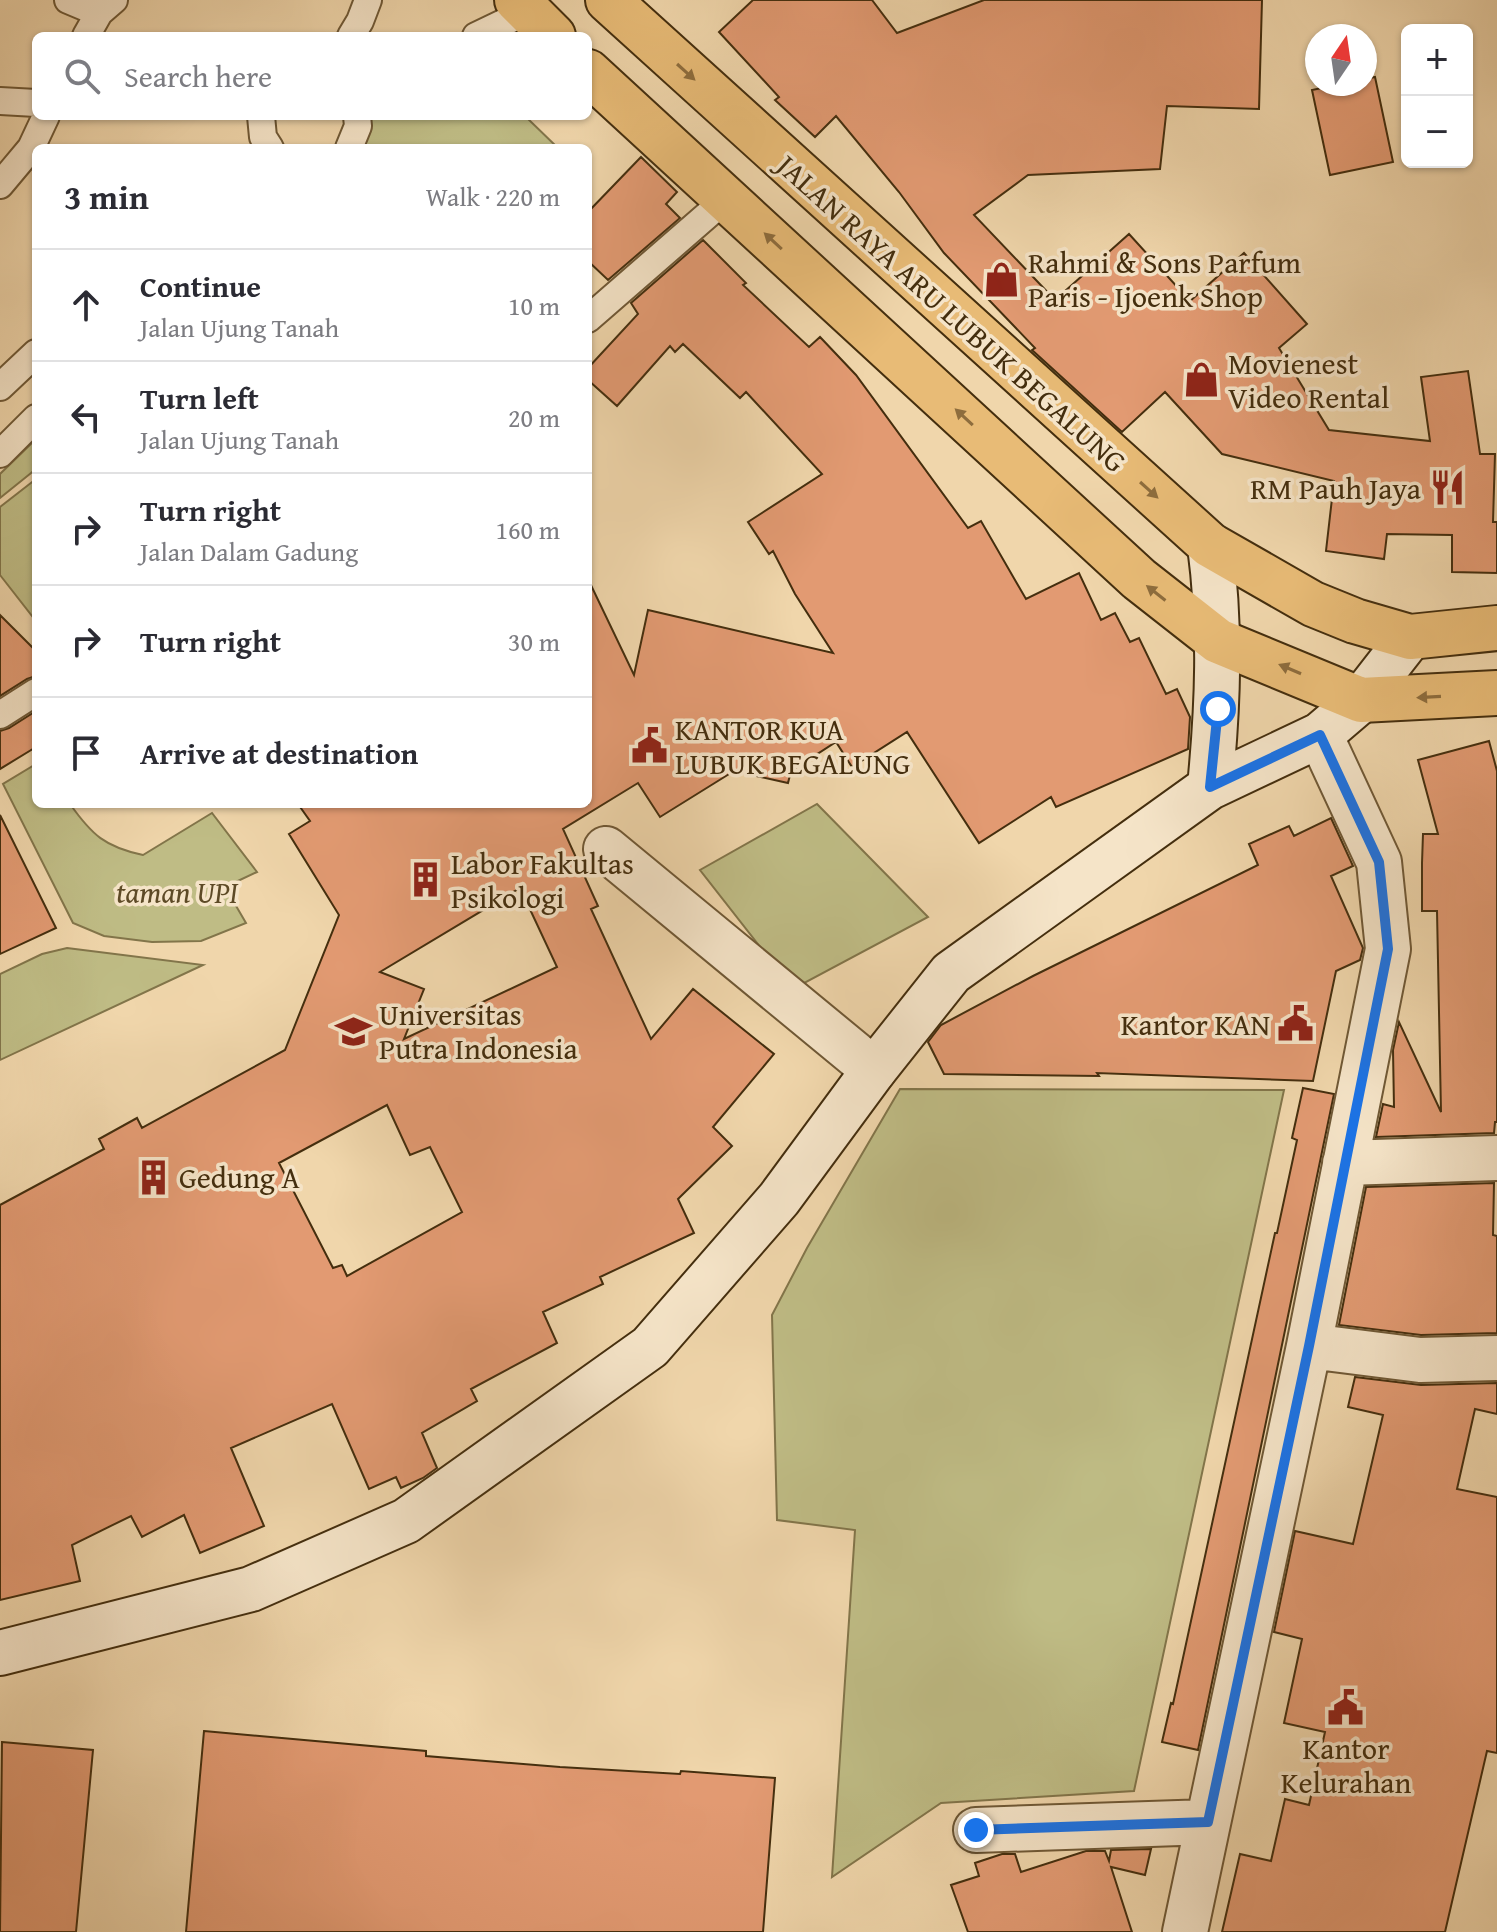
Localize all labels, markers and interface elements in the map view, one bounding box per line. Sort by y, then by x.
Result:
north arrow [1305,24,1377,96]
map controls [1401,24,1473,168]
button: + [1401,24,1473,96]
search box [32,32,592,120]
icon: search [60,54,104,98]
text: Search here [124,54,272,98]
one-way arrow [676,63,695,81]
button: − [1401,96,1473,168]
street label: JALAN RAYA ARU LUBUK BEGALUNG [764,141,1137,482]
text: 3 min [64,172,149,221]
text: Walk · 220 m [426,177,560,216]
one-way arrow [764,232,783,250]
place label: Rahmi & Sons Parfum Paris - Ijoenk Shop [1028,240,1302,318]
shop icon: Rahmi & Sons Parfum Paris - Ijoenk Shop [983,260,1021,298]
text: Continue [140,264,261,308]
icon: ahead [64,283,108,327]
text: 10 m [508,286,560,325]
text: Jalan Ujung Tanah [140,308,339,347]
place label: Movienest Video Rental [1228,341,1389,419]
shop icon: Movienest Video Rental [1183,361,1221,399]
text: Turn left [140,376,259,420]
icon: left [64,395,108,439]
text: 20 m [508,398,560,437]
one-way arrow [955,409,974,427]
text: Jalan Ujung Tanah [140,420,339,459]
place label: RM Pauh Jaya [1250,466,1421,510]
restaurant icon: RM Pauh Jaya [1428,469,1466,507]
one-way arrow [1139,481,1158,499]
text: Turn right [140,488,281,532]
icon: right [64,507,108,551]
text: 160 m [495,510,560,549]
text: Jalan Dalam Gadung [140,532,358,571]
one-way arrow [1146,585,1166,601]
icon: right [64,619,108,663]
text: Turn right [140,619,281,663]
text: 30 m [508,622,560,661]
one-way arrow [1278,663,1302,676]
one-way arrow [1416,690,1441,703]
route start [1200,691,1236,727]
place label: KANTOR KUA LUBUK BEGALUNG [675,707,910,785]
public building icon: KANTOR KUA LUBUK BEGALUNG [630,727,668,765]
icon: arrive [64,731,108,775]
text: Arrive at destination [140,731,418,775]
place label: Labor Fakultas Psikologi [451,841,634,919]
building icon: Labor Fakultas Psikologi [406,861,444,899]
park label: taman UPI [116,870,239,914]
place label: Universitas Putra Indonesia [379,992,578,1070]
place label: Kantor KAN [1121,1002,1270,1046]
public building icon: Kantor KAN [1277,1005,1315,1043]
school or university icon: Universitas Putra Indonesia [334,1012,372,1050]
place label: Gedung A [179,1155,300,1199]
building icon: Gedung A [134,1158,172,1196]
public building icon: Kantor Kelurahan [1327,1688,1365,1726]
place label: Kantor Kelurahan [1281,1726,1411,1804]
route end [958,1812,994,1848]

